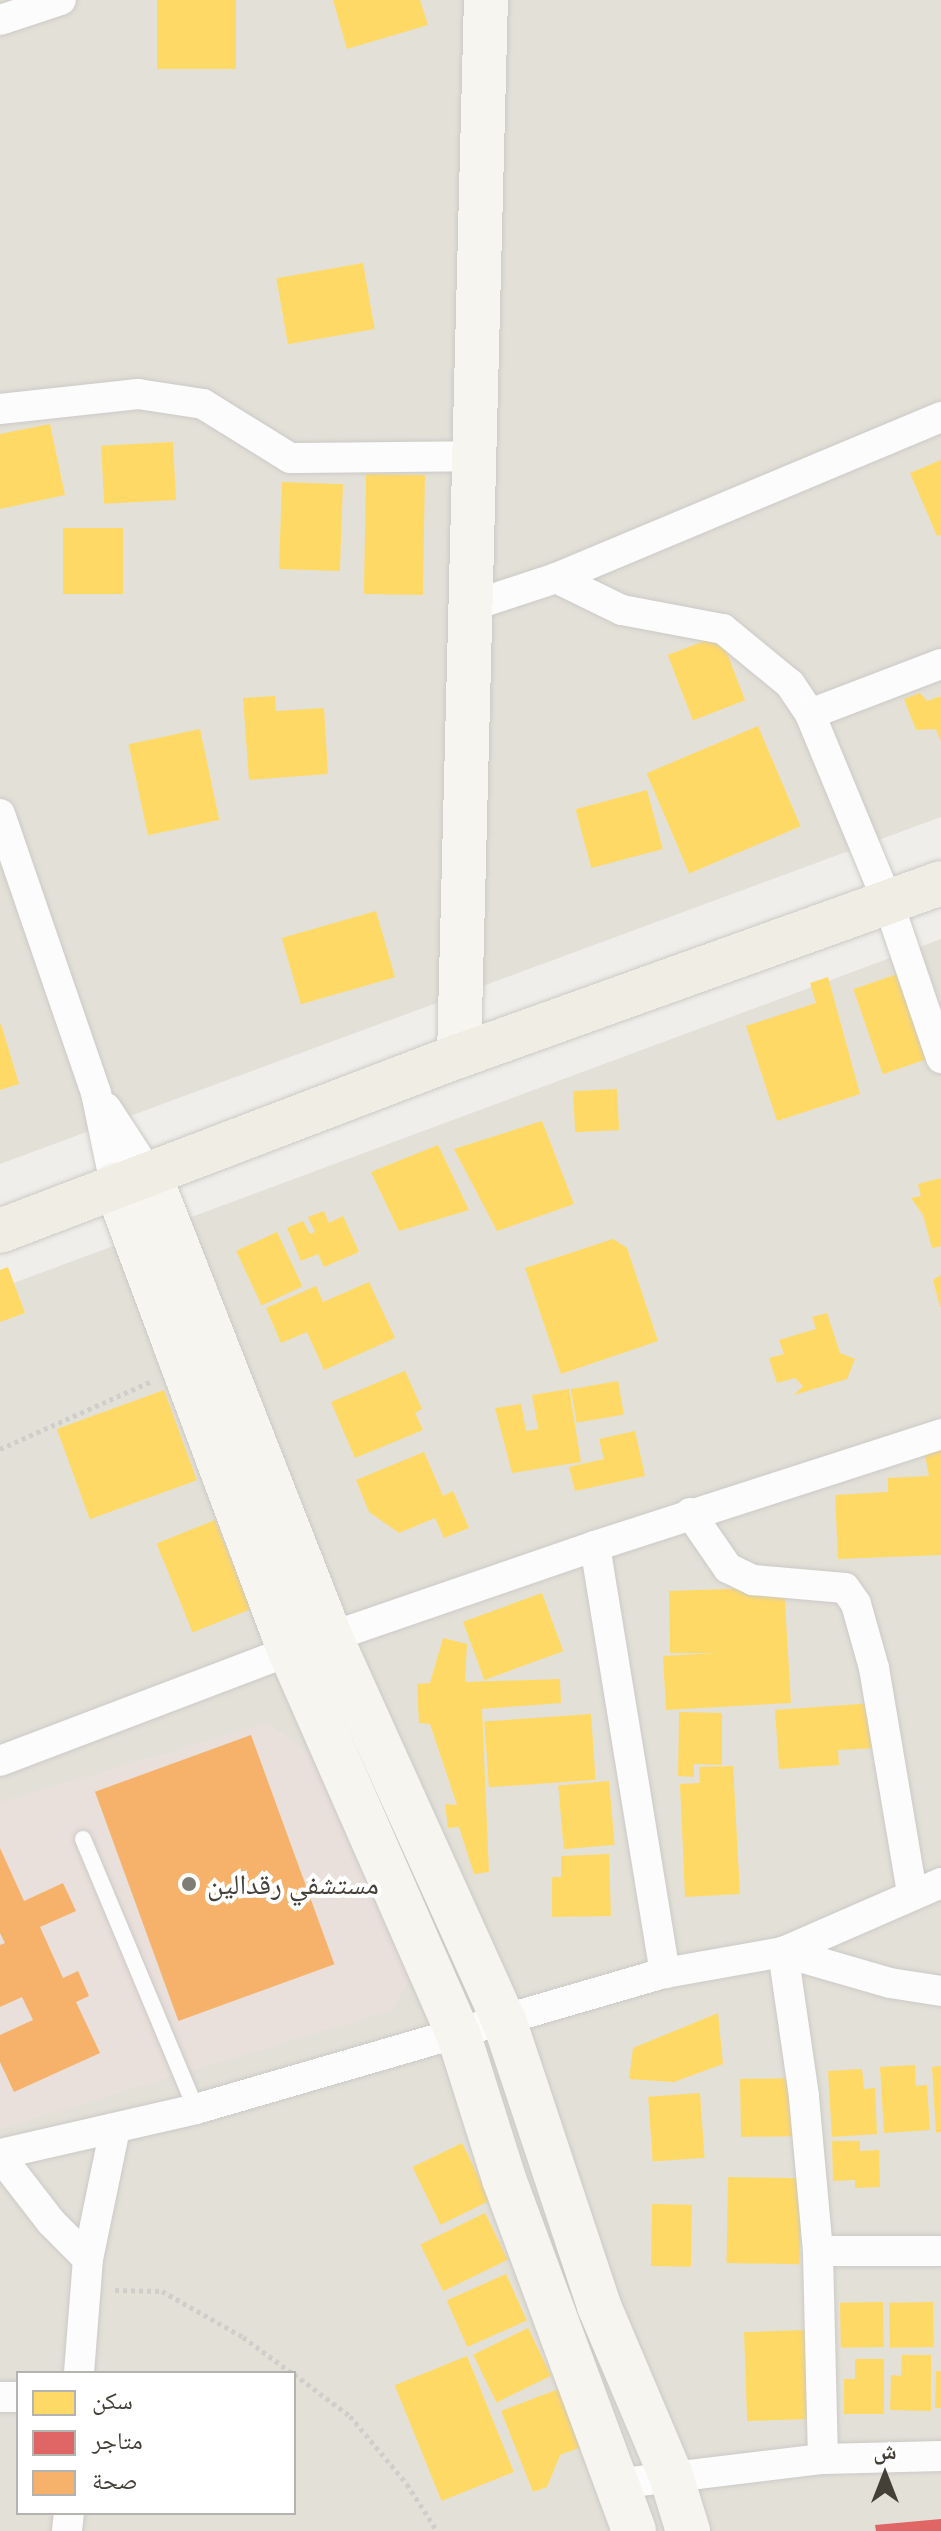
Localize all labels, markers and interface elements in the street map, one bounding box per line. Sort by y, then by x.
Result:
place label: مستشفي رقدالين [207,1867,379,1901]
marker: مستشفي رقدالين [178,1873,200,1895]
legend [16,2371,296,2515]
text: سكن [92,2386,133,2414]
text: متاجر [92,2426,143,2454]
north arrow [845,2435,925,2515]
text: ش [873,2438,897,2464]
text: صحة [92,2466,138,2494]

